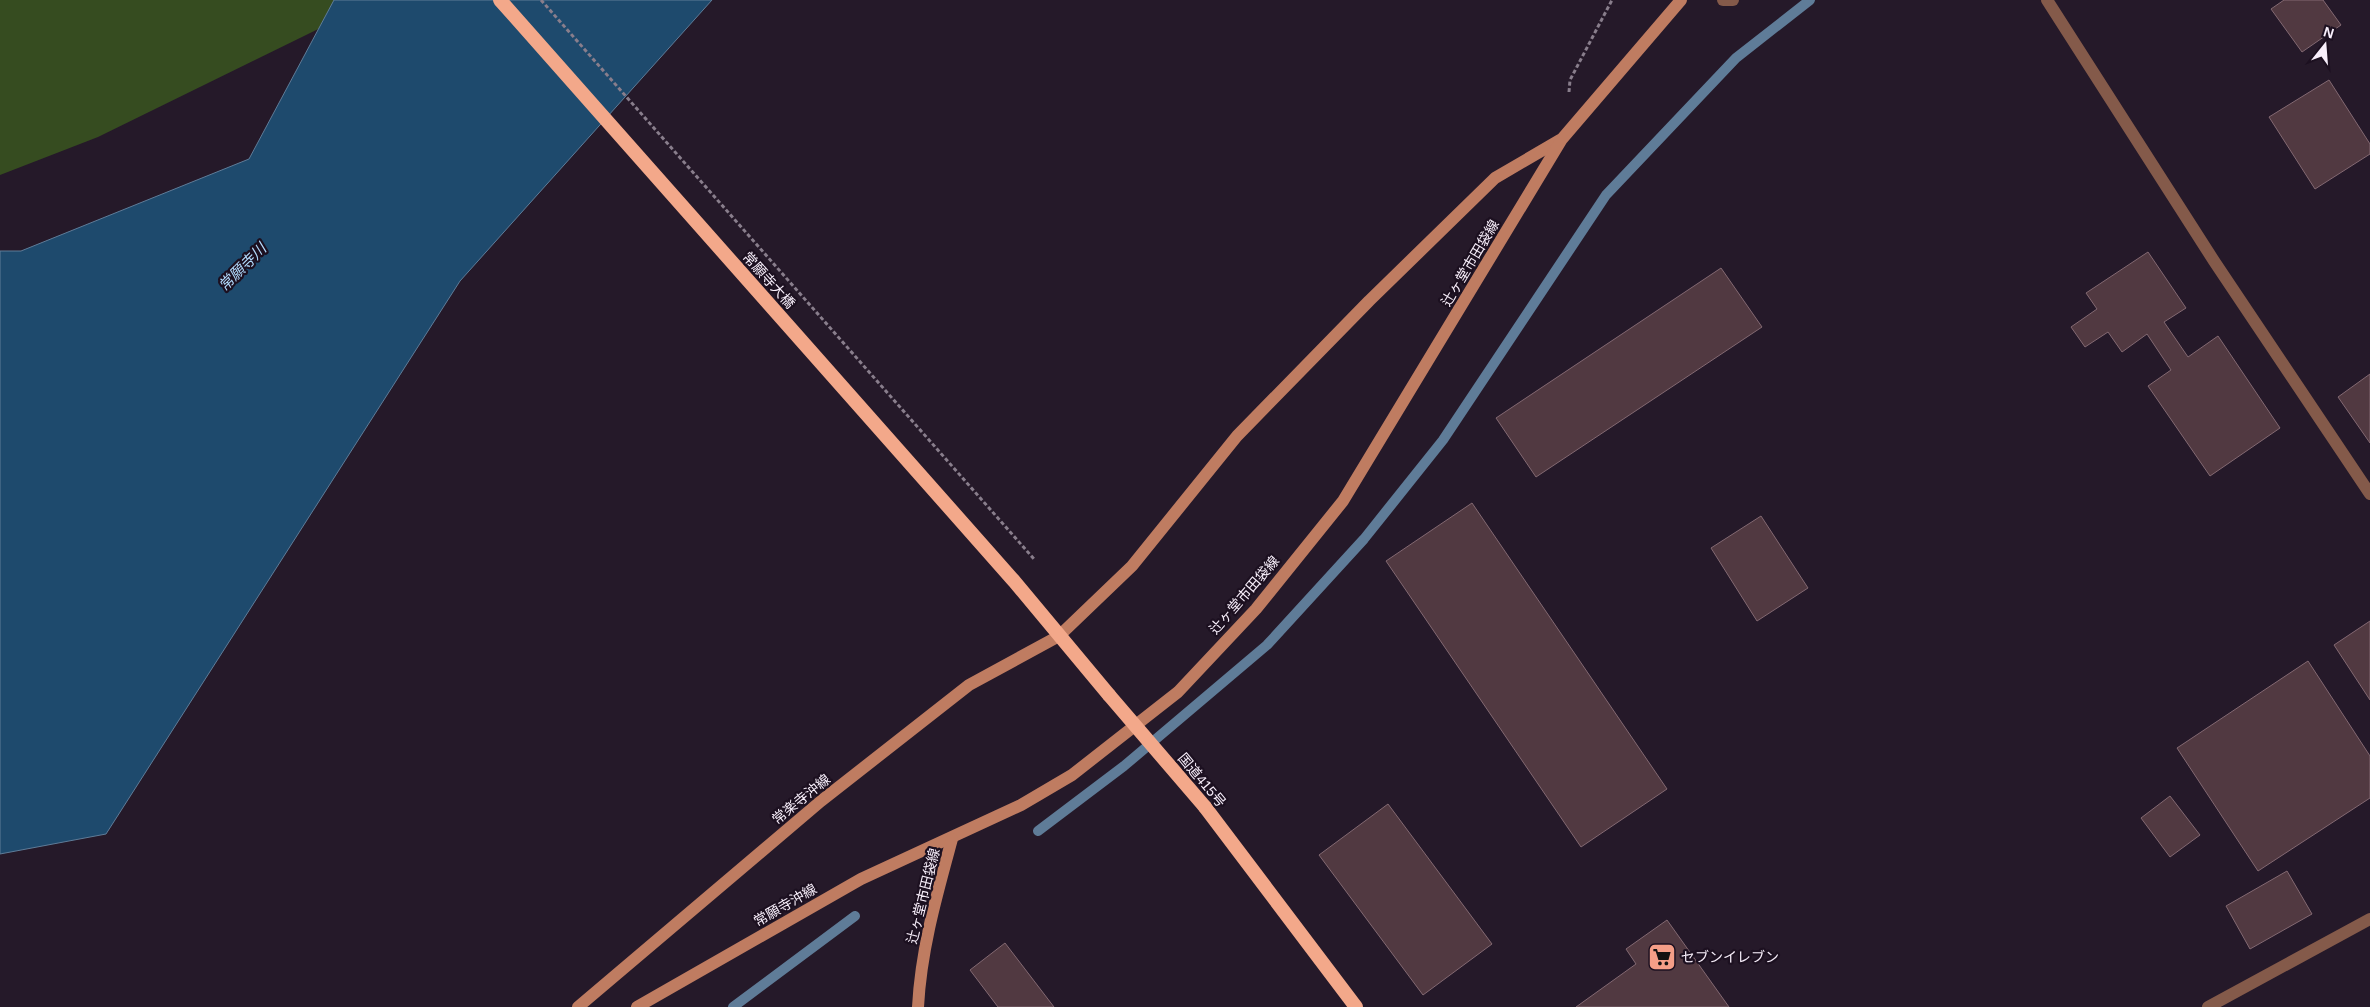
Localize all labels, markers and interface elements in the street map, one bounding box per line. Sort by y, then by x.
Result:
north arrow [2300,20,2350,70]
text: N [2322,23,2336,42]
street label: 辻ヶ堂市田袋線 [1438,217,1502,309]
water label: 常願寺川 [215,238,271,294]
street label: 常願寺大橋 [740,249,798,311]
street label: 辻ヶ堂市田袋線 [1206,553,1282,637]
street label: 国道415号 [1175,750,1229,810]
street label: 常楽寺沖線 [769,771,833,827]
street label: 辻ヶ堂市田袋線 [903,847,943,945]
street label: 常願寺沖線 [751,881,819,929]
supermarket icon: セブンイレブン [1647,942,1677,972]
place label: セブンイレブン [1681,949,1779,965]

